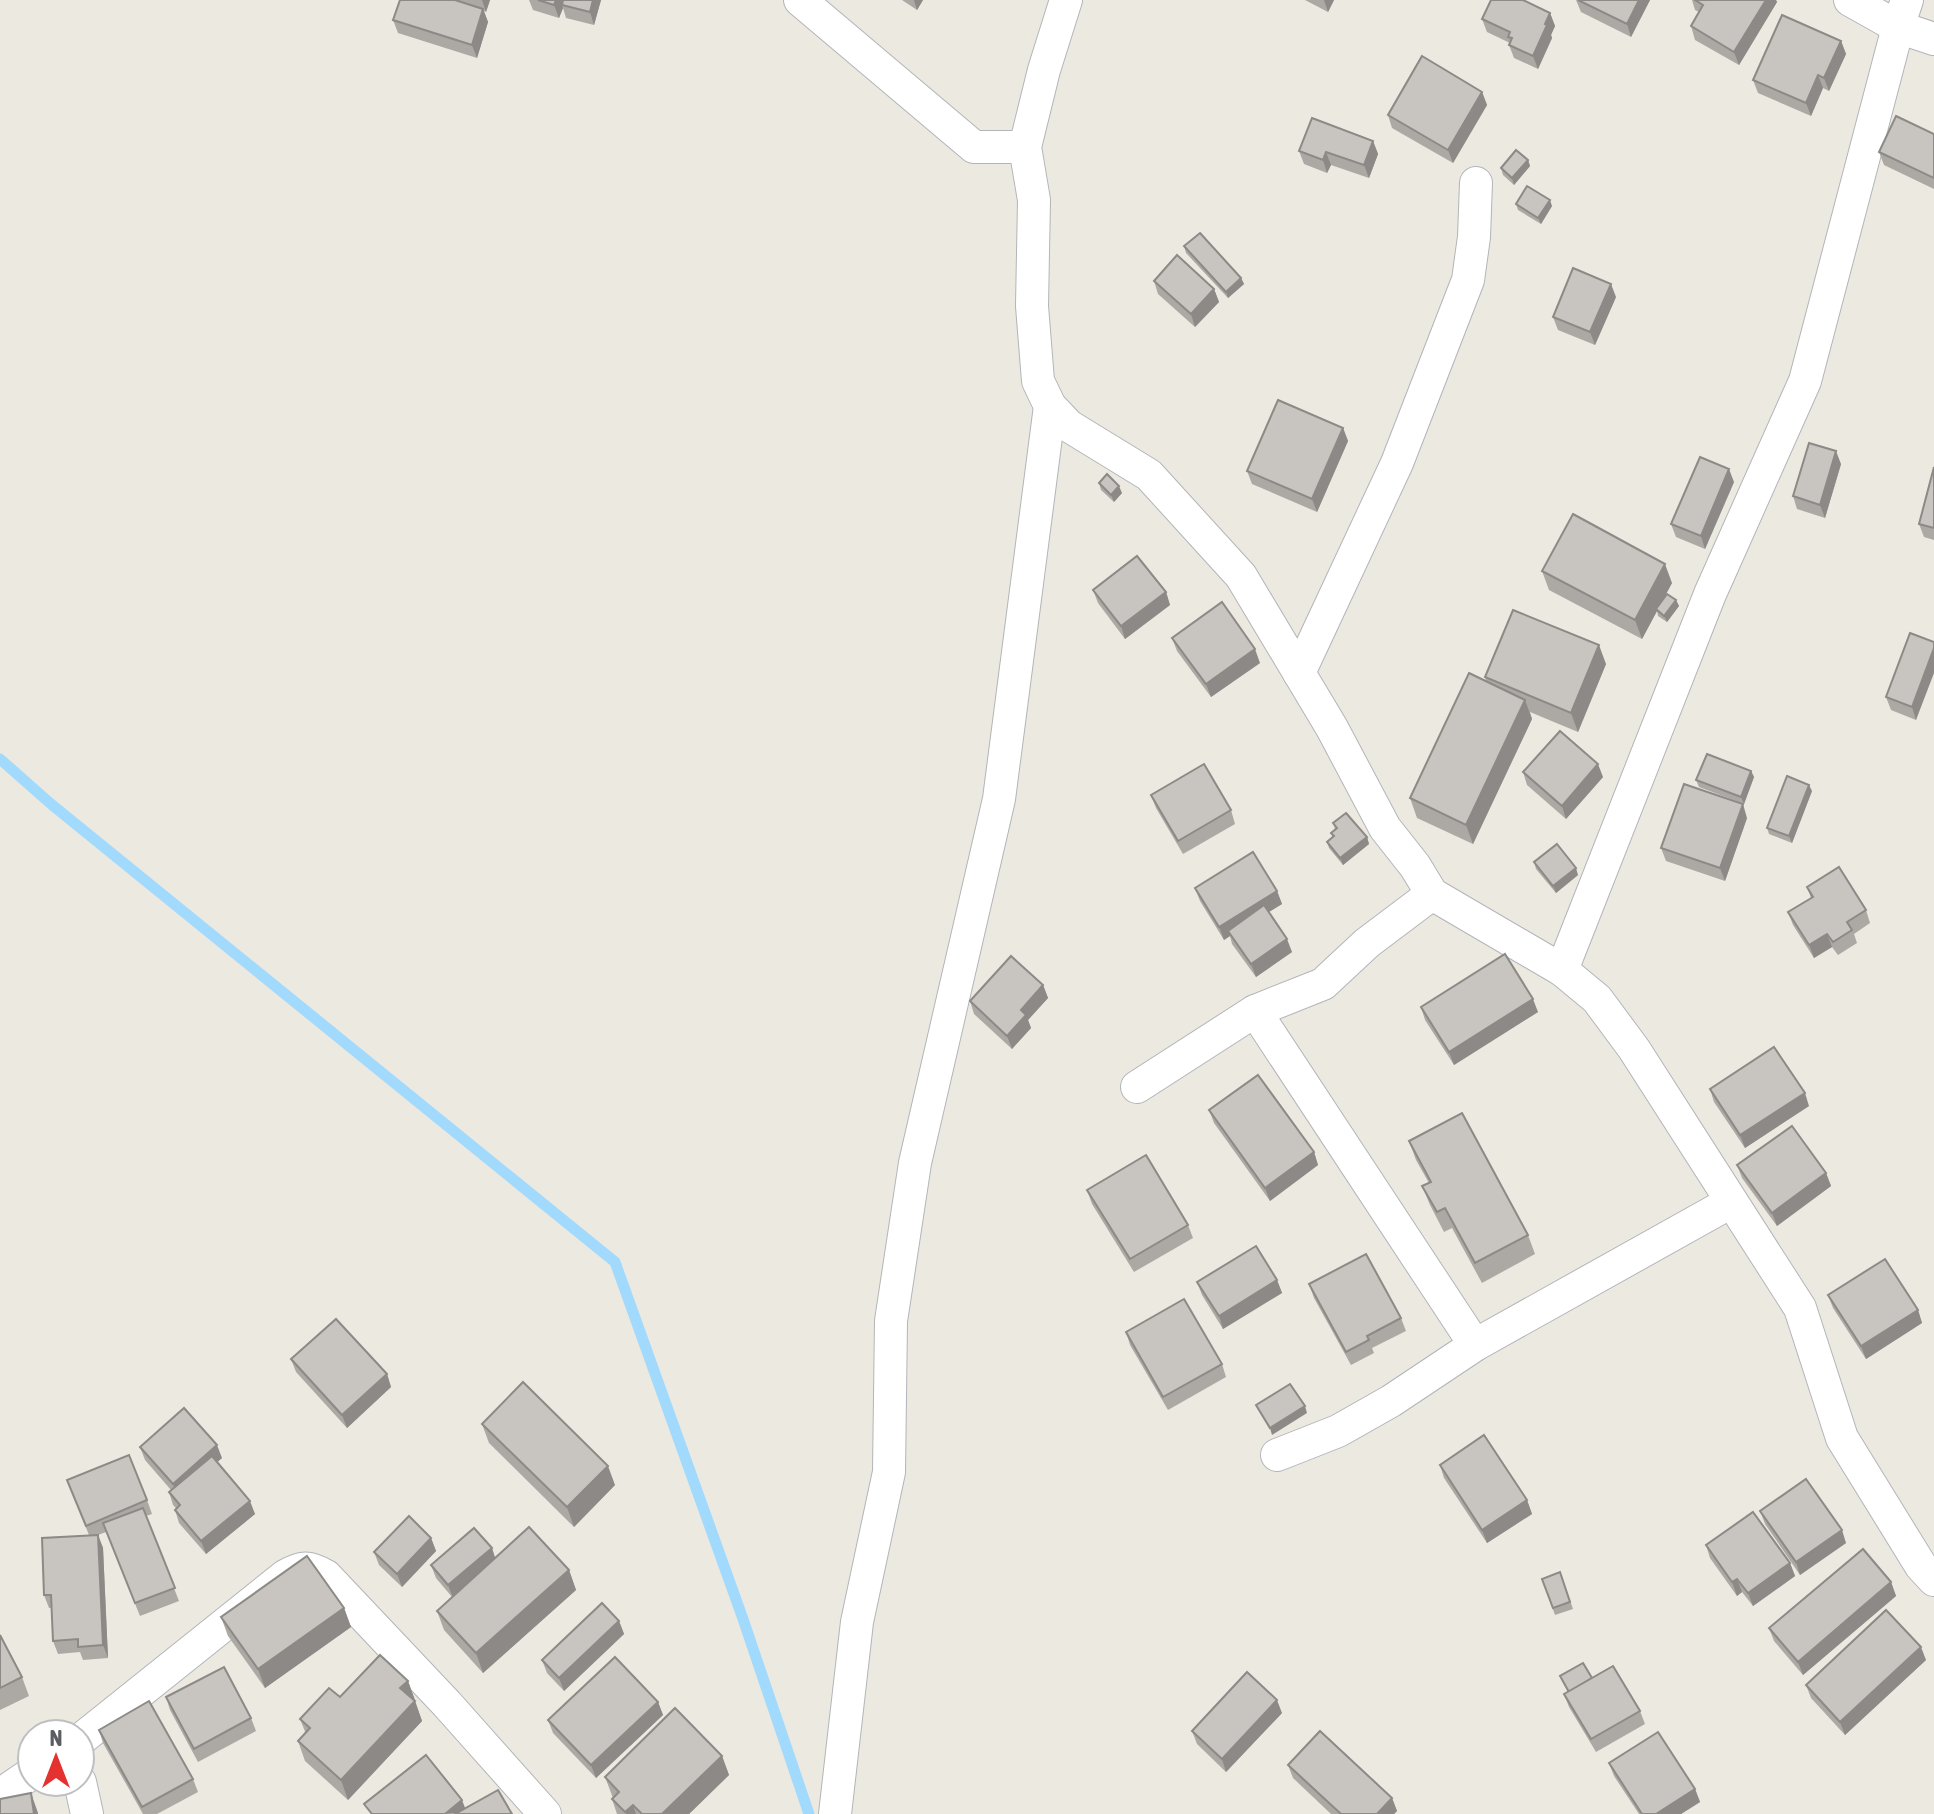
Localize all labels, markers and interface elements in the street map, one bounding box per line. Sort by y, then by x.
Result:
north arrow [16,1718,96,1798]
text: N [50,1725,62,1751]

